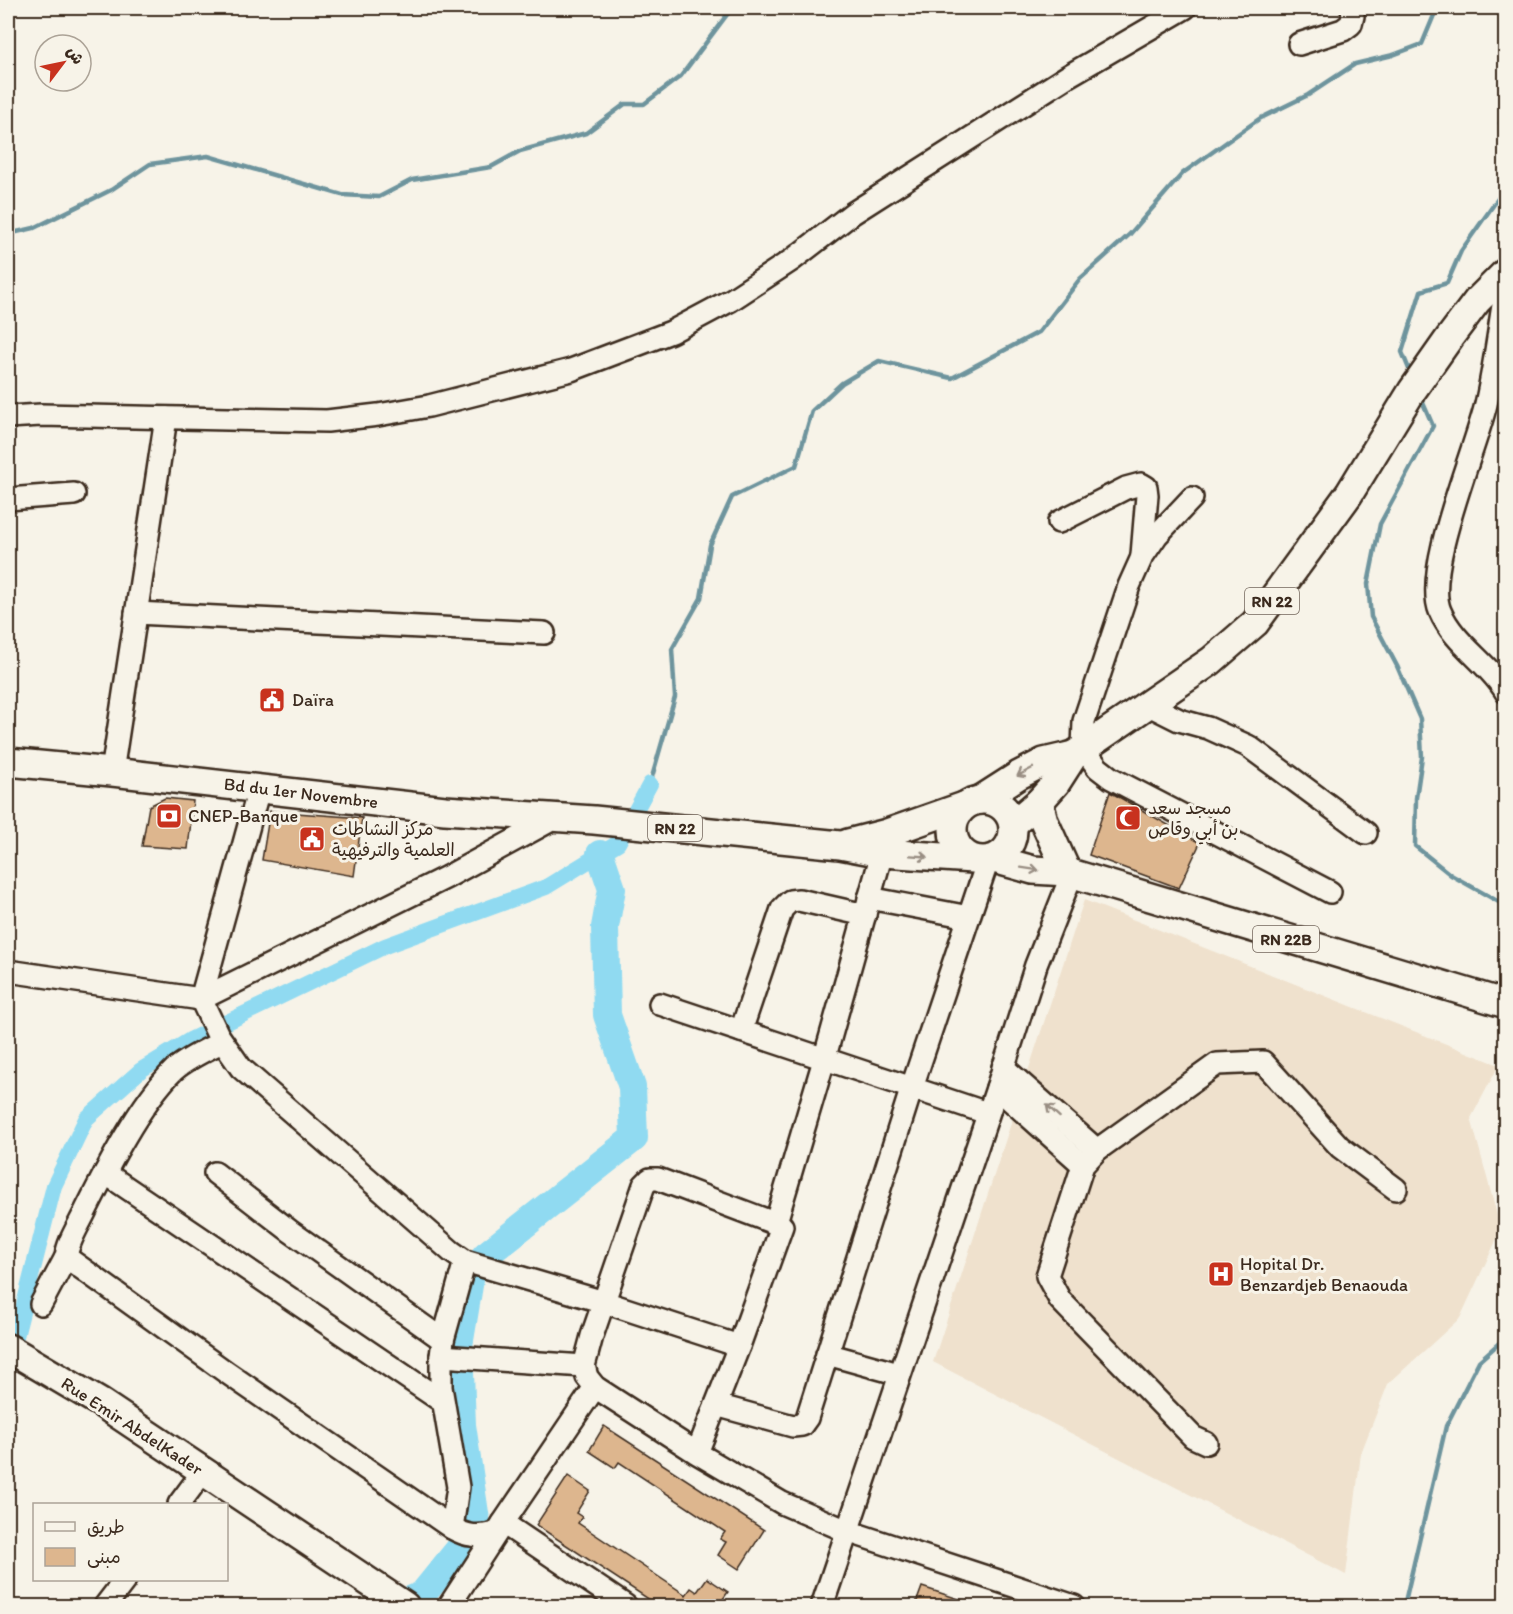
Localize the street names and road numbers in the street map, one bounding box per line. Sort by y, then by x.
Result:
road number: RN 22 [1245,588,1299,614]
street label: Bd du 1er Novembre [223,773,379,813]
road number: RN 22 [648,815,702,841]
road number: RN 22B [1253,926,1319,952]
street label: Rue Emir AbdelKader [57,1372,208,1480]

